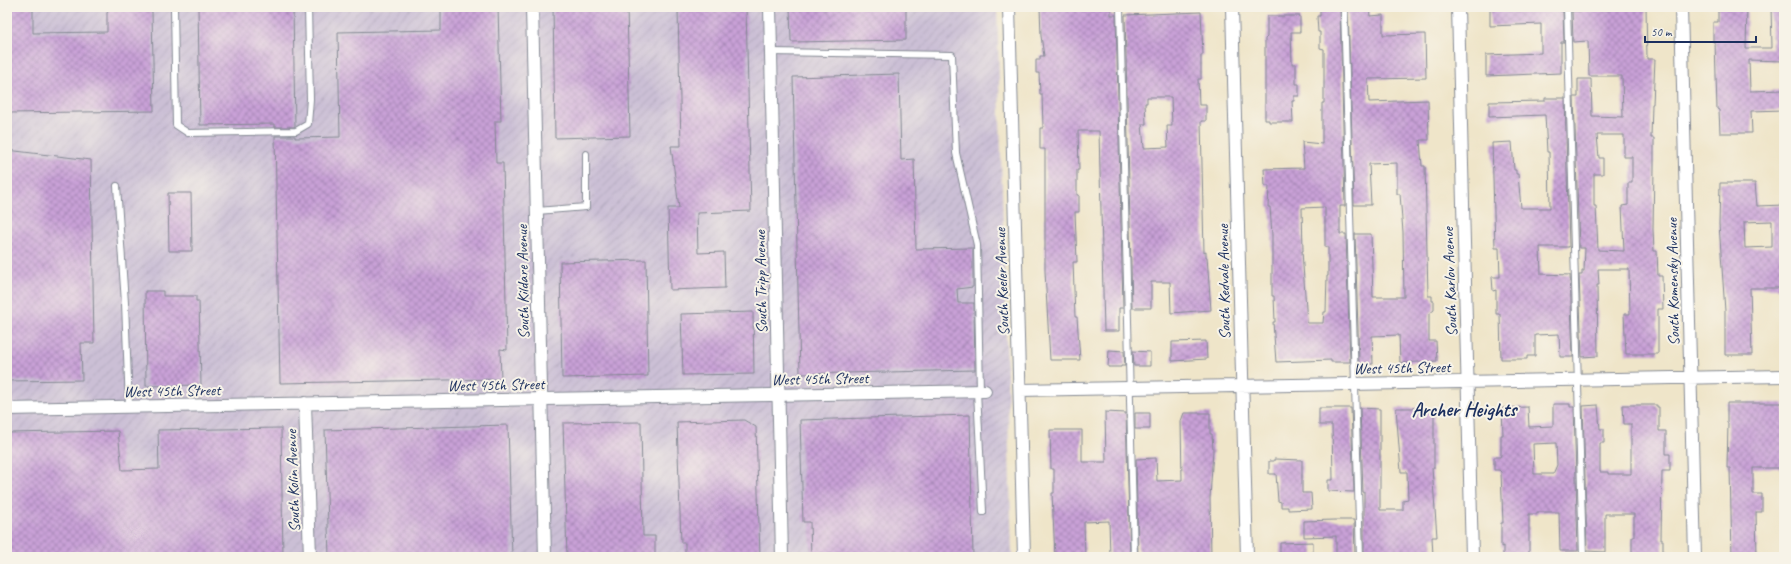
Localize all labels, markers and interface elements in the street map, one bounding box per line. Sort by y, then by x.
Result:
scale bar [1645,18,1756,44]
text: 50 m [1651,24,1673,40]
street label: South Komensky Avenue [1662,216,1684,346]
street label: South Kedvale Avenue [1213,222,1235,340]
street label: South Kildare Avenue [512,223,534,339]
street label: South Karlov Avenue [1438,225,1462,337]
street label: South Keeler Avenue [990,226,1014,336]
street label: South Tripp Avenue [750,228,772,334]
street label: West 45th Street [1353,357,1452,379]
street label: West 45th Street [771,368,870,390]
street label: West 45th Street [447,374,546,396]
street label: West 45th Street [123,380,222,402]
district label: Archer Heights [1412,397,1518,422]
street label: South Kolin Avenue [281,428,305,532]

